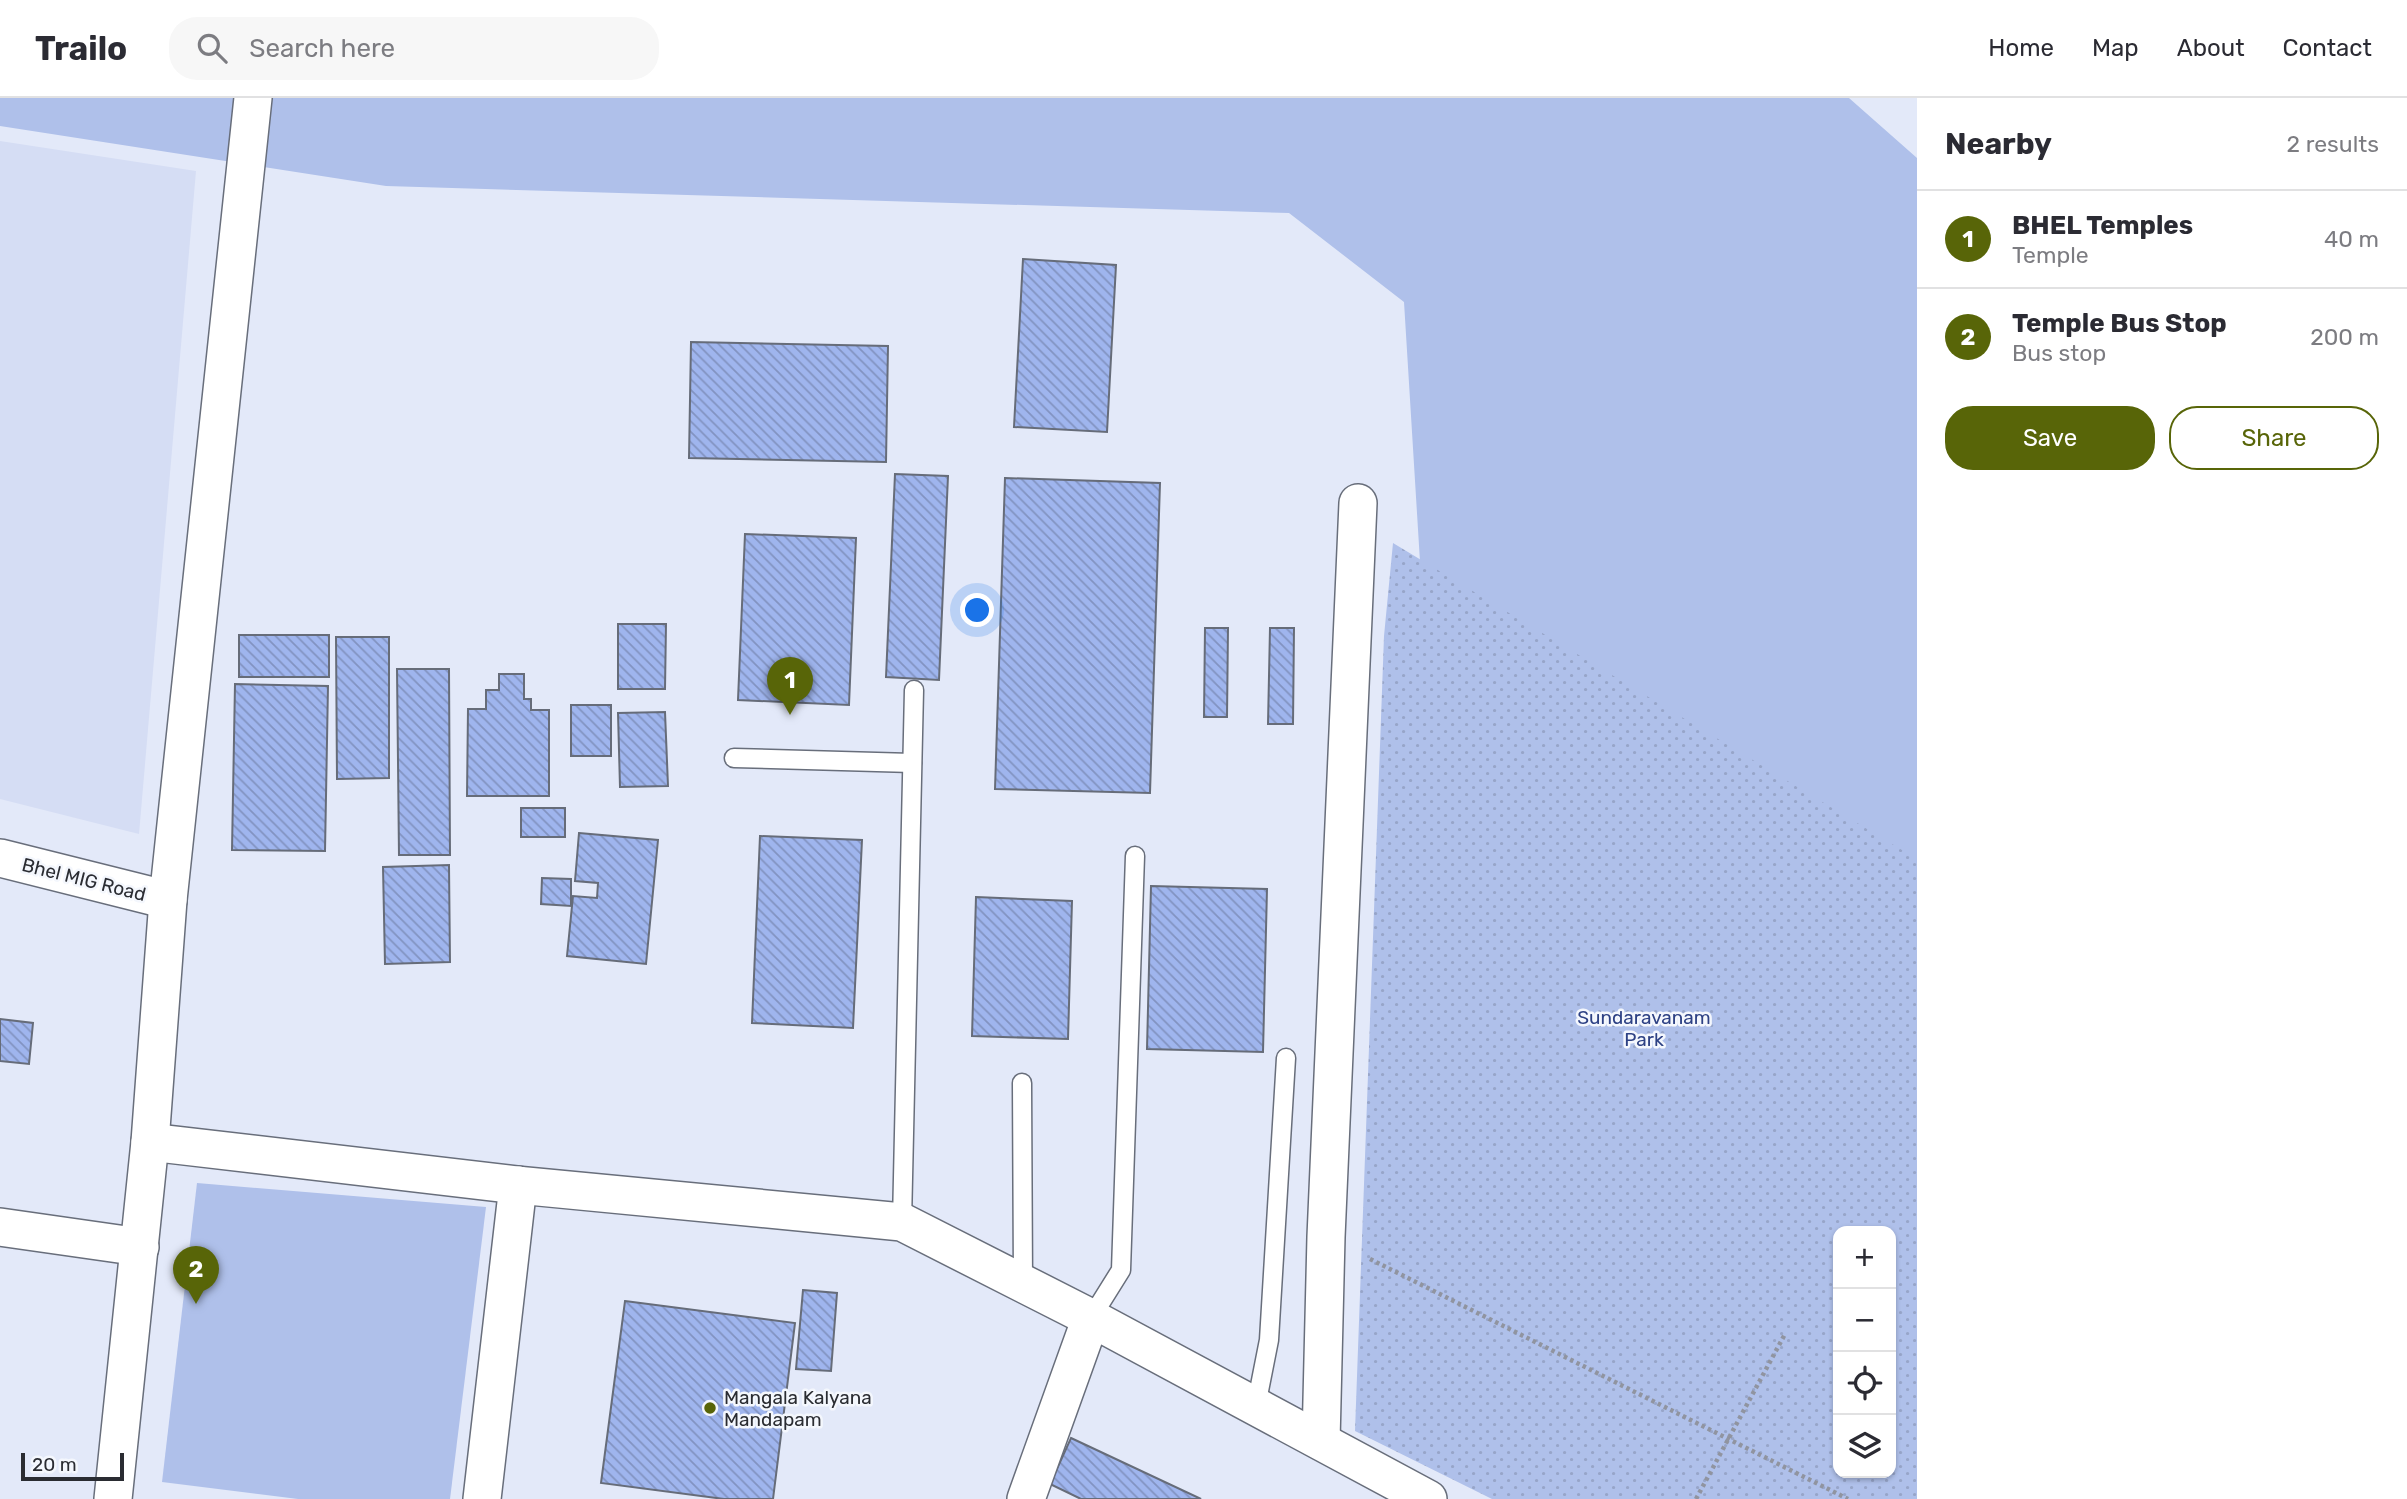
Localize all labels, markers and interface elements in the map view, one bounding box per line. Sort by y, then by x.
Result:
search box [169,17,659,80]
text: Trailo [35,29,127,68]
icon: search [193,29,231,67]
text: Search here [249,33,395,64]
text: Home [1988,34,2054,62]
text: Map [2092,34,2139,62]
text: About [2177,34,2245,62]
text: Contact [2283,34,2372,62]
text: Nearby [1945,126,2052,162]
text: 2 results [2287,130,2379,158]
text: BHEL Temples [2012,210,2193,241]
text: 1 [1962,225,1974,253]
text: 40 m [2324,225,2379,253]
text: Temple [2012,241,2089,269]
text: Temple Bus Stop [2012,308,2227,339]
text: 2 [1961,323,1975,351]
text: 200 m [2310,323,2379,351]
text: Bus stop [2012,339,2106,367]
button: Save [1945,406,2155,470]
button: Share [2169,406,2379,470]
your location [960,593,994,627]
pin: 1 [767,657,813,715]
street label: Bhel MIG Road [19,853,148,906]
park label: Sundaravanam Park [1577,1006,1711,1051]
map controls [1833,1226,1896,1478]
button: + [1833,1226,1896,1289]
pin: 2 [173,1246,219,1304]
button: − [1833,1289,1896,1352]
button: locate [1833,1352,1896,1415]
place label: Mangala Kalyana Mandapam [724,1386,872,1431]
marker: Mangala Kalyana Mandapam [702,1400,718,1416]
button: layers [1833,1415,1896,1478]
scale bar [21,1450,124,1482]
text: 20 m [32,1453,77,1476]

